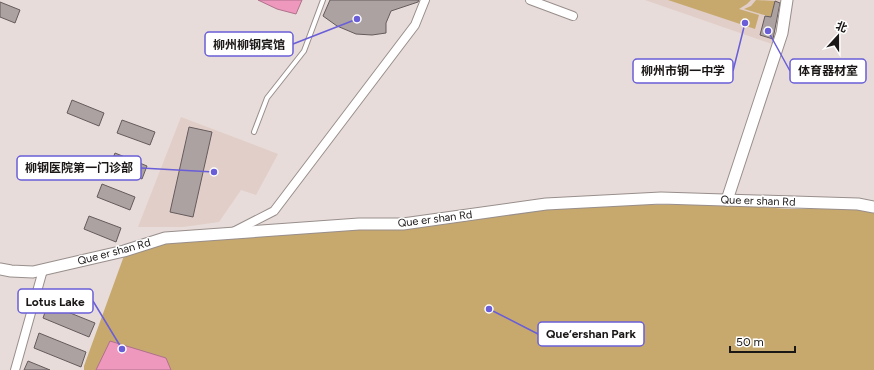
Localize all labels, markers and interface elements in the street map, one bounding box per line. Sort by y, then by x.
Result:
north arrow [818,16,858,56]
text: 北 [834,19,849,35]
callout: 柳州柳钢宾馆 [205,32,293,56]
text: 柳州柳钢宾馆 [213,38,285,52]
callout: 柳州市钢一中学 [633,59,733,83]
callout: 体育器材室 [790,59,866,83]
text: 柳州市钢一中学 [641,64,725,78]
text: 体育器材室 [798,64,858,78]
callout: 柳钢医院第一门诊部 [17,156,141,180]
text: 柳钢医院第一门诊部 [25,161,133,175]
street label: Que er shan Rd [720,193,796,209]
street label: Que er shan Rd [397,208,473,230]
street label: Que er shan Rd [76,236,152,268]
callout: Lotus Lake [18,289,93,313]
text: Lotus Lake [25,295,85,309]
callout: Que‘ershan Park [538,322,644,346]
text: Que‘ershan Park [546,327,636,341]
scale bar [730,328,795,354]
text: 50 m [736,335,764,349]

